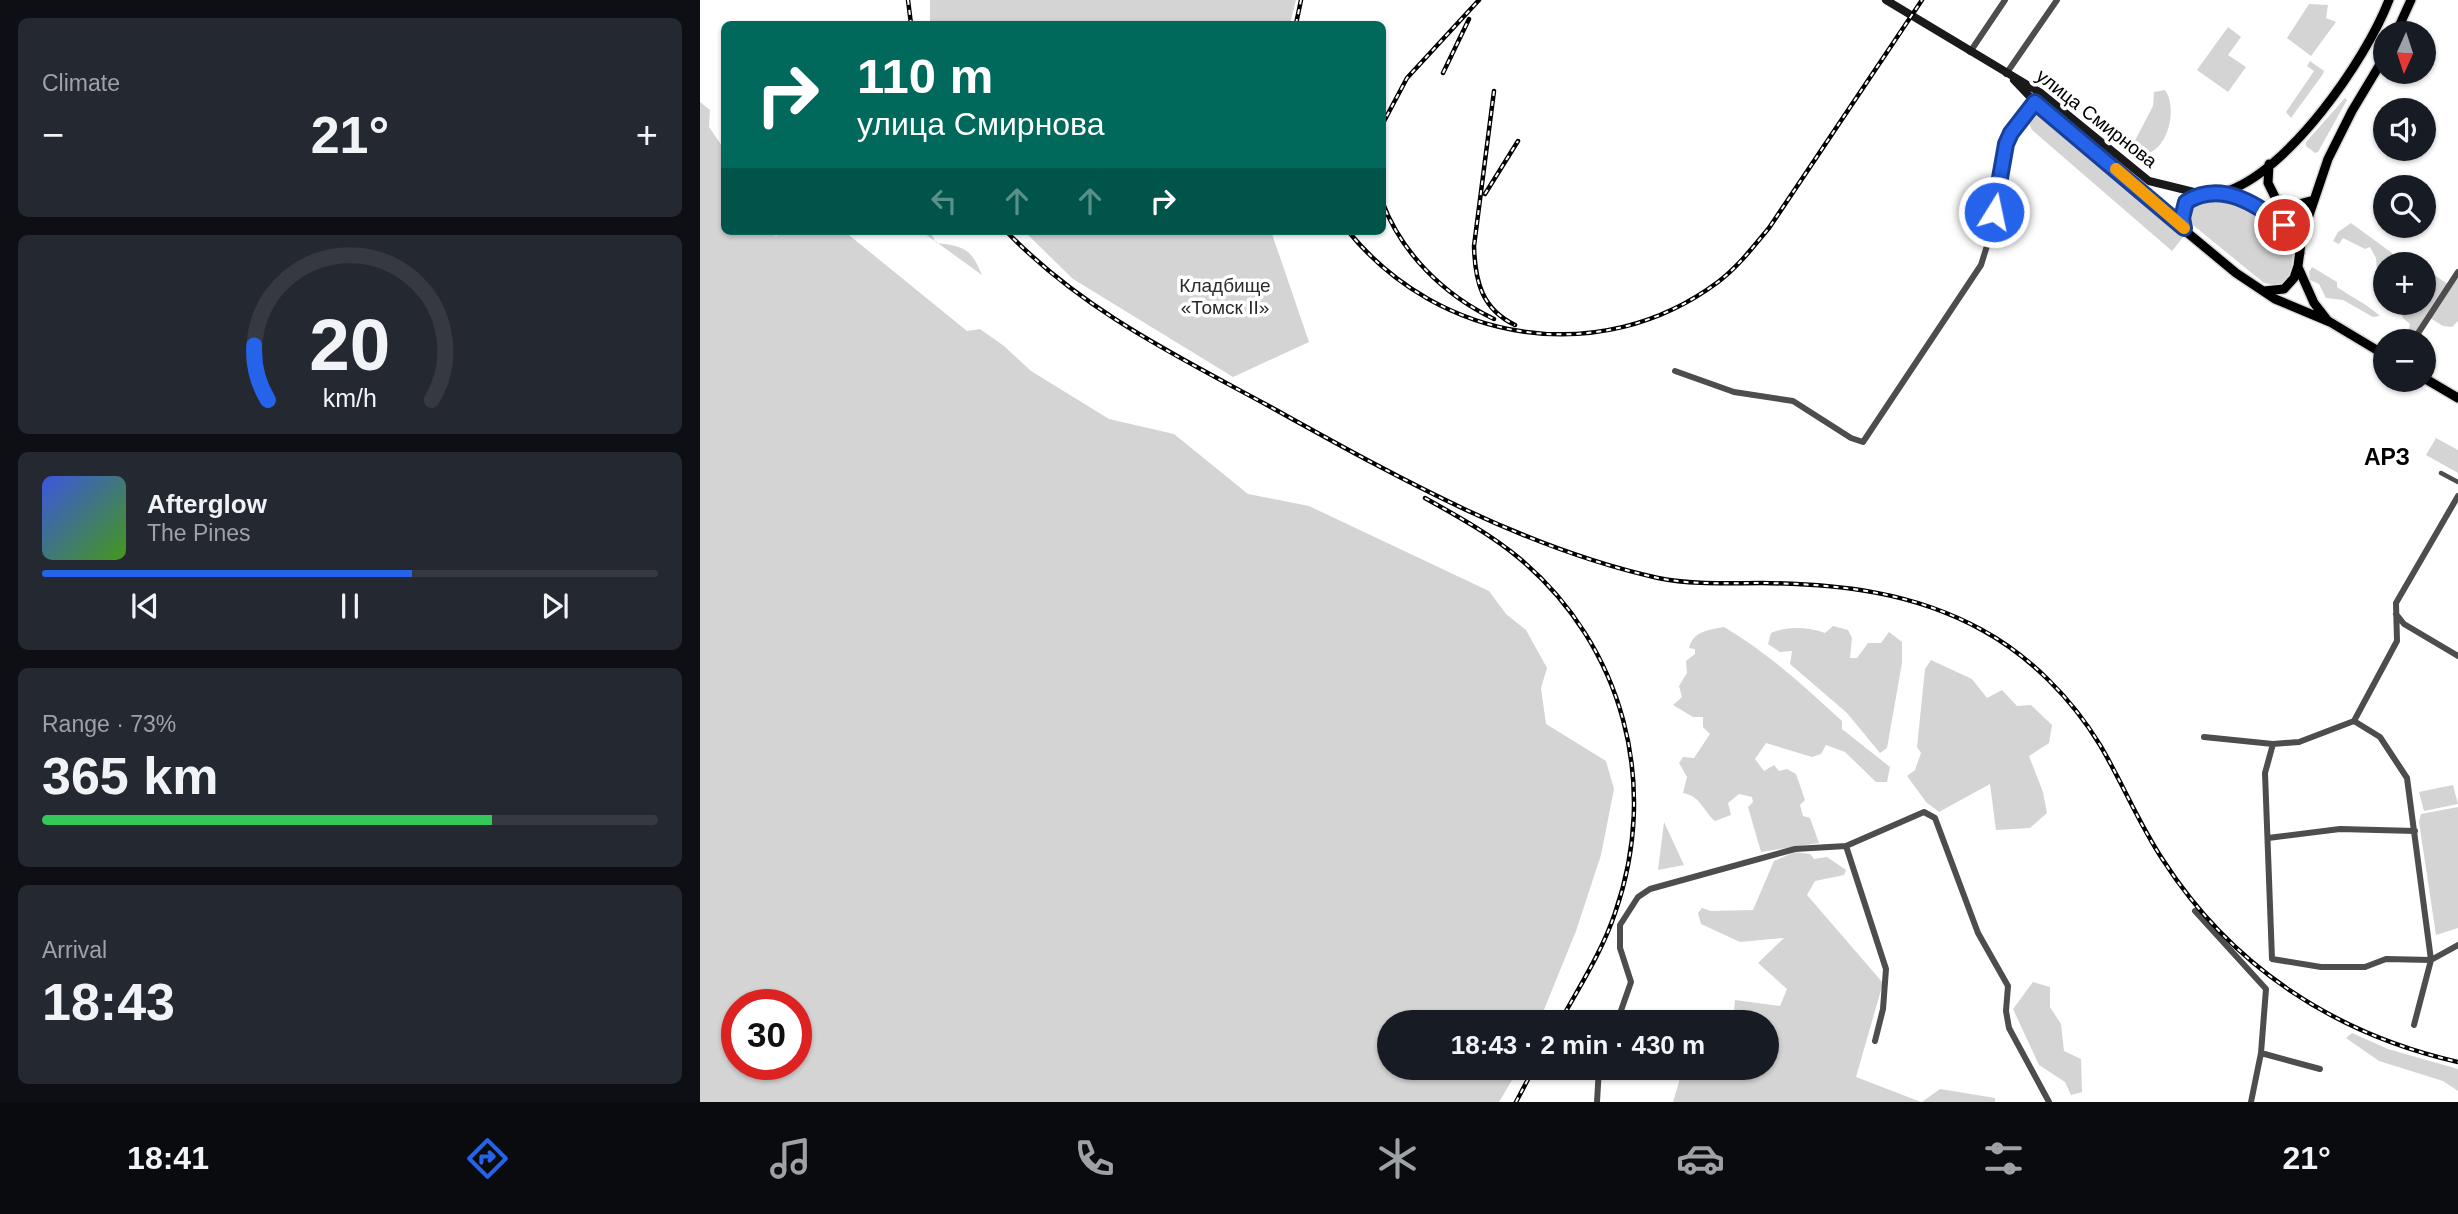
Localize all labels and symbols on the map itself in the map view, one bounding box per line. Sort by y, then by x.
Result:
north arrow [2373,21,2436,84]
street label: улица Смирнова [2032,65,2161,172]
position arrow [1957,175,2031,249]
pin [2254,195,2314,255]
park label: Кладбище «Томск II» [1179,275,1271,318]
district label: АРЗ [2364,444,2410,470]
speed limit sign: 30 [721,989,812,1080]

